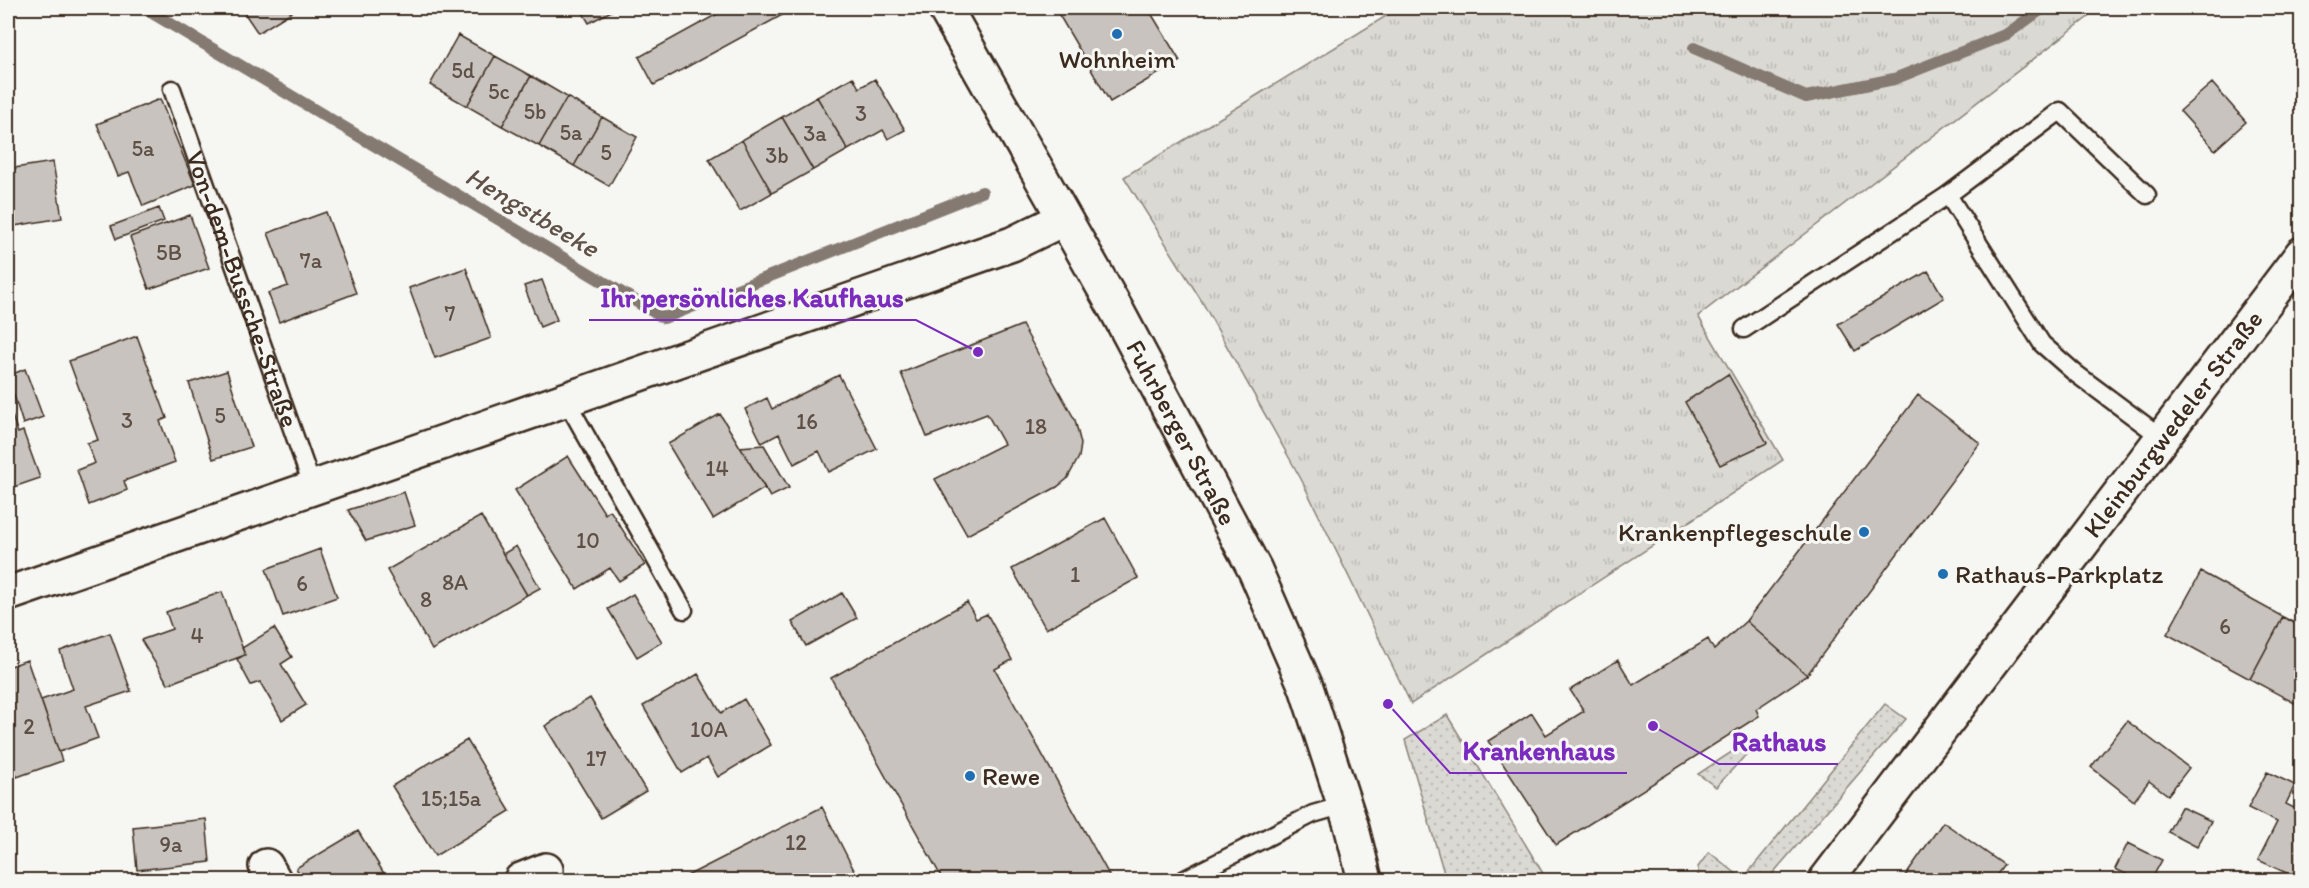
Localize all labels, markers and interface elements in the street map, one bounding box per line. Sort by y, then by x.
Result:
marker: Wohnheim [1110,27,1124,41]
place label: Wohnheim [1058,43,1176,75]
house number: 5d [451,57,475,84]
house number: 5c [488,78,510,105]
house number: 5b [524,98,547,125]
house number: 3 [855,100,867,127]
house number: 5a [559,119,583,146]
house number: 3a [803,120,827,147]
house number: 5a [131,135,155,162]
house number: 5 [600,139,612,166]
house number: 3b [765,142,789,169]
street label: Von-dem-Bussche-Straße [179,146,306,431]
water label: Hengstbeeke [460,159,606,265]
house number: 5B [156,239,182,266]
house number: 7a [300,247,323,274]
callout: Ihr persönliches Kaufhaus [589,275,916,320]
text: Ihr persönliches Kaufhaus [600,281,904,314]
house number: 7 [445,300,456,327]
street label: Kleinburgwedeler Straße [2076,304,2270,544]
street label: Fuhrberger Straße [1119,334,1244,531]
house number: 5 [214,402,226,429]
house number: 3 [121,407,133,434]
house number: 16 [796,408,818,435]
house number: 18 [1025,413,1047,440]
house number: 14 [705,455,729,482]
place label: Krankenpflegeschule [1618,516,1852,548]
marker: Krankenpflegeschule [1857,525,1871,539]
house number: 10 [576,527,600,554]
place label: Rathaus-Parkplatz [1955,558,2163,590]
house number: 1 [1070,561,1080,588]
marker: Rathaus-Parkplatz [1936,567,1950,581]
house number: 8A [442,569,468,596]
house number: 6 [296,570,308,597]
house number: 8 [420,586,432,613]
house number: 6 [2219,613,2231,640]
house number: 4 [190,622,204,649]
house number: 2 [23,713,35,740]
house number: 10A [690,716,728,743]
callout: Rathaus [1719,719,1838,764]
text: Rathaus [1732,725,1826,758]
callout: Krankenhaus [1450,728,1627,773]
text: Krankenhaus [1462,734,1616,767]
house number: 17 [585,745,607,772]
place label: Rewe [982,760,1040,792]
marker: Rewe [963,769,977,783]
house number: 15;15a [421,785,482,812]
house number: 12 [785,829,807,856]
house number: 9a [160,831,183,858]

